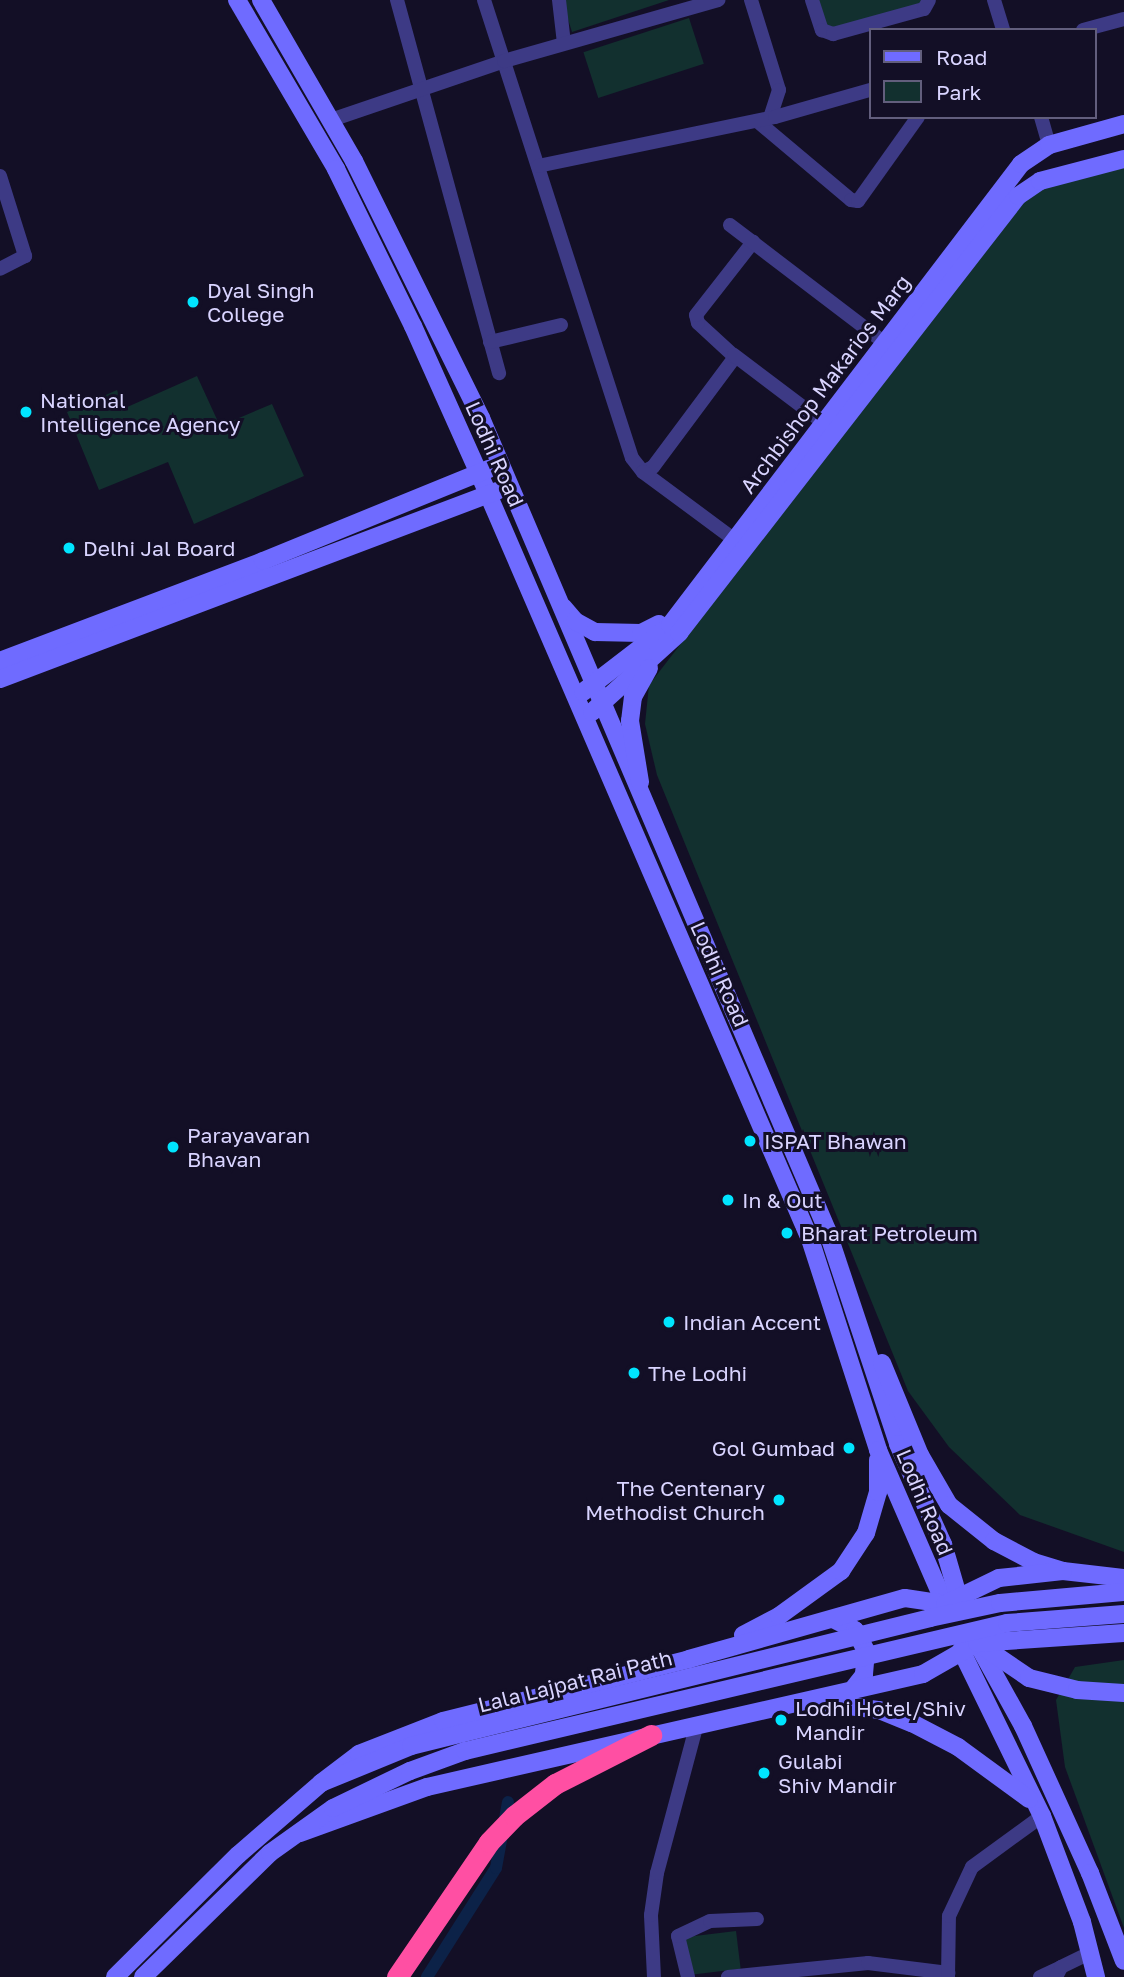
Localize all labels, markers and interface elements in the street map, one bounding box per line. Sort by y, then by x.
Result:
legend [869,28,1096,119]
text: Road [936,44,987,70]
text: Park [936,79,981,105]
street label: Archbishop Makarios Marg [735,270,915,498]
place label: Dyal Singh College [207,277,314,327]
marker: Dyal Singh College [185,294,201,310]
place label: National Intelligence Agency [40,387,240,437]
street label: Lodhi Road [461,397,529,511]
marker: National Intelligence Agency [18,404,34,420]
place label: Delhi Jal Board [83,535,235,561]
marker: Delhi Jal Board [61,540,77,556]
street label: Lodhi Road [686,917,754,1031]
place label: Parayavaran Bhavan [187,1122,310,1172]
place label: ISPAT Bhawan [764,1128,907,1154]
marker: ISPAT Bhawan [742,1133,758,1149]
marker: Parayavaran Bhavan [165,1139,181,1155]
place label: In & Out [742,1187,823,1213]
marker: In & Out [720,1192,736,1208]
place label: Bharat Petroleum [801,1220,978,1246]
marker: Bharat Petroleum [779,1225,795,1241]
place label: Indian Accent [683,1309,821,1335]
marker: Indian Accent [661,1314,677,1330]
place label: The Lodhi [648,1360,747,1386]
marker: The Lodhi [626,1365,642,1381]
place label: Gol Gumbad [712,1435,835,1461]
marker: Gol Gumbad [841,1440,857,1456]
street label: Lodhi Road [891,1445,959,1559]
place label: The Centenary Methodist Church [585,1475,765,1525]
marker: The Centenary Methodist Church [771,1492,787,1508]
street label: Lala Lajpat Rai Path [475,1645,675,1717]
place label: Lodhi Hotel/Shiv Mandir [795,1695,966,1745]
marker: Lodhi Hotel/Shiv Mandir [773,1712,789,1728]
place label: Gulabi Shiv Mandir [778,1748,897,1798]
marker: Gulabi Shiv Mandir [756,1765,772,1781]

